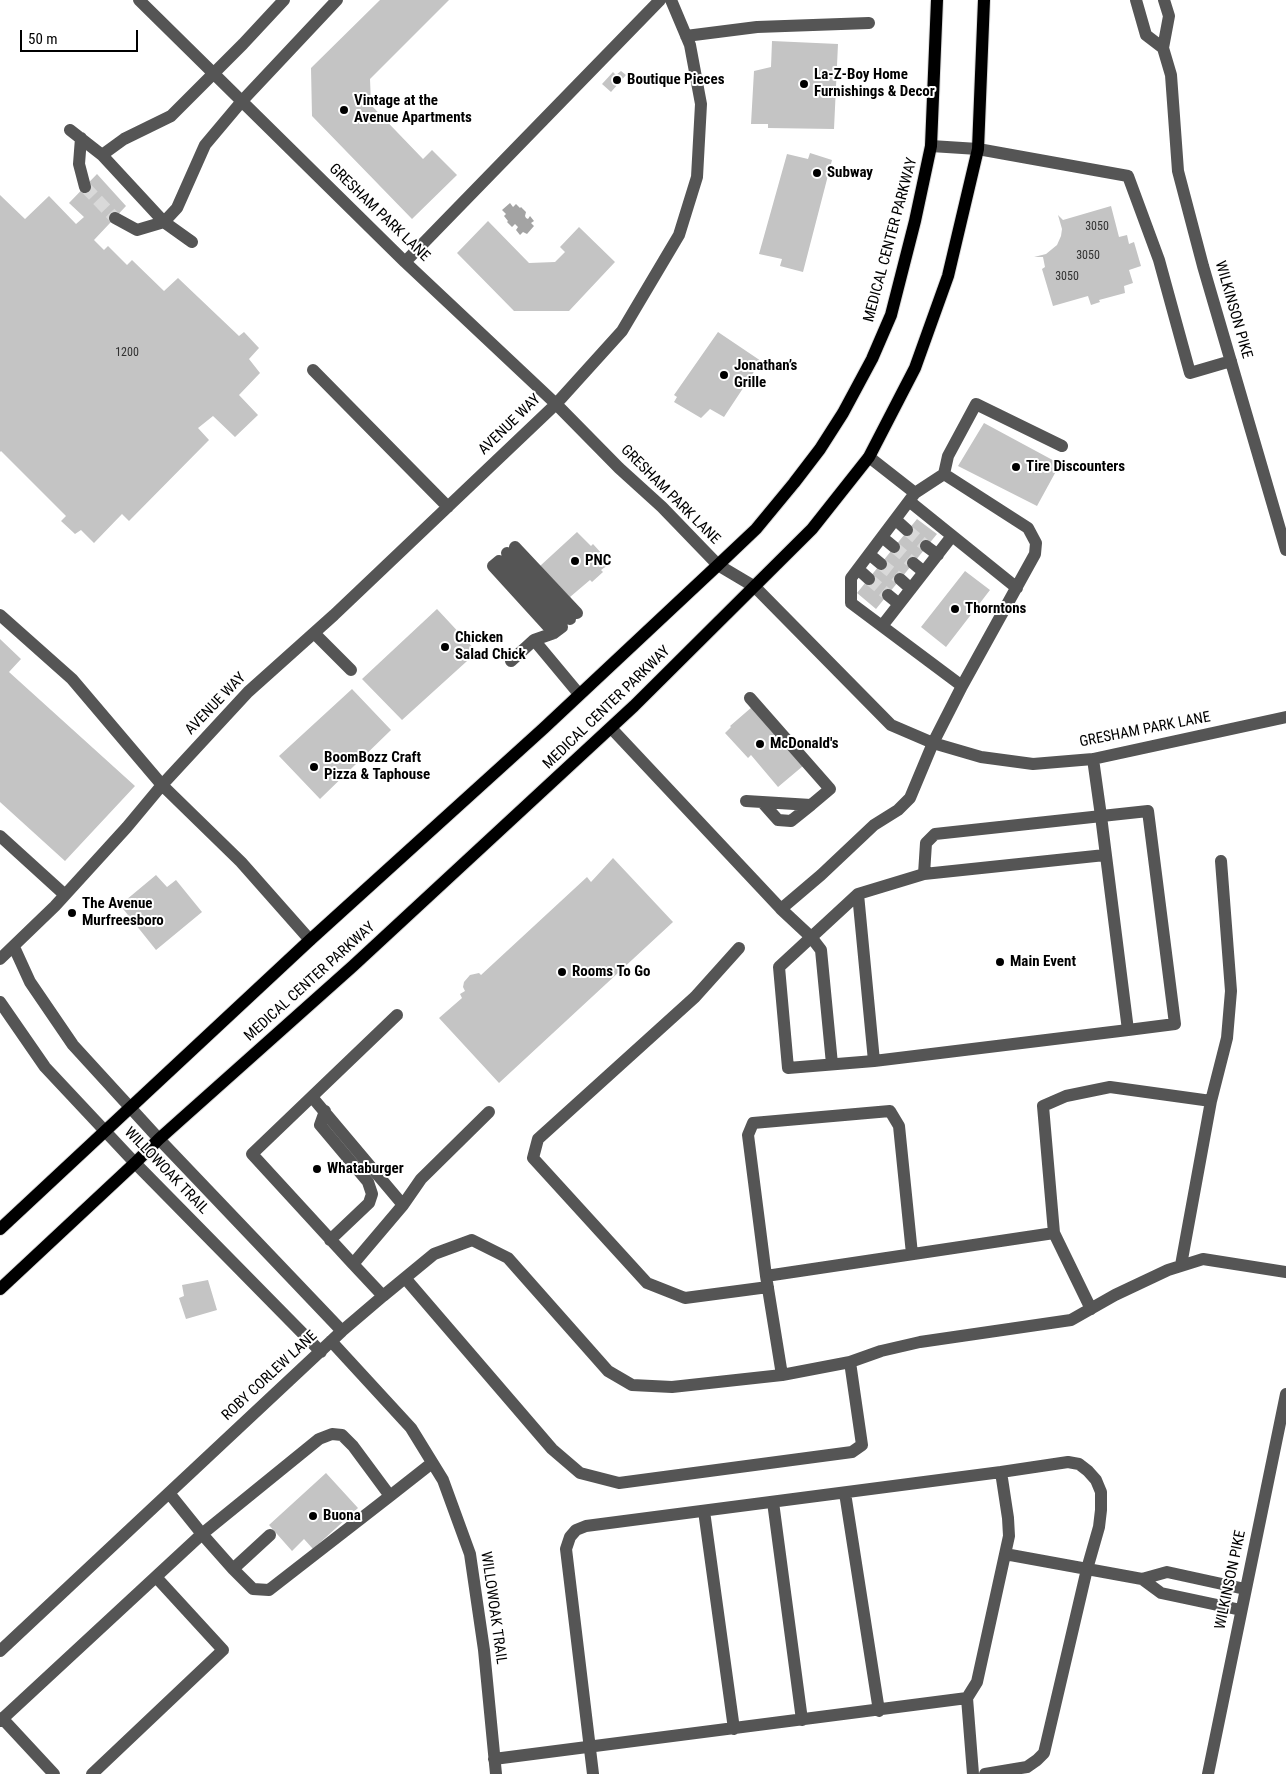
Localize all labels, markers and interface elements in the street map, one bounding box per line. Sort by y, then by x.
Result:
scale bar [22,20,140,52]
text: 50 m [28,30,58,48]
place label: La-Z-Boy Home Furnishings & Decor [814,66,935,101]
place label: Boutique Pieces [627,71,724,89]
marker: Boutique Pieces [611,74,623,86]
marker: La-Z-Boy Home Furnishings & Decor [798,78,810,90]
place label: Vintage at the Avenue Apartments [354,92,472,127]
marker: Vintage at the Avenue Apartments [338,104,350,116]
street label: MEDICAL CENTER PARKWAY [860,156,922,324]
street label: GRESHAM PARK LANE [325,160,433,266]
place label: Subway [827,164,873,182]
marker: Subway [811,167,823,179]
house number: 3050 [1085,220,1109,234]
house number: 3050 [1076,249,1100,263]
street label: WILKINSON PIKE [1210,259,1256,361]
house number: 3050 [1055,270,1079,284]
house number: 1200 [115,346,139,360]
place label: Jonathan’s Grille [734,357,797,392]
marker: Jonathan’s Grille [718,369,730,381]
street label: AVENUE WAY [475,391,545,459]
street label: GRESHAM PARK LANE [617,442,723,548]
place label: Tire Discounters [1026,458,1125,476]
marker: Tire Discounters [1010,461,1022,473]
place label: PNC [585,552,611,570]
marker: PNC [569,555,581,567]
place label: Thorntons [965,600,1026,618]
marker: Thorntons [949,603,961,615]
place label: Chicken Salad Chick [455,629,526,664]
marker: Chicken Salad Chick [439,641,451,653]
street label: MEDICAL CENTER PARKWAY [540,643,674,773]
street label: AVENUE WAY [182,669,250,739]
street label: GRESHAM PARK LANE [1078,708,1212,752]
place label: McDonald's [770,735,838,753]
marker: McDonald's [754,738,766,750]
place label: BoomBozz Craft Pizza & Taphouse [324,749,430,784]
marker: BoomBozz Craft Pizza & Taphouse [308,761,320,773]
place label: The Avenue Murfreesboro [82,895,164,930]
marker: The Avenue Murfreesboro [66,907,78,919]
street label: MEDICAL CENTER PARKWAY [241,919,379,1045]
place label: Main Event [1010,953,1076,971]
marker: Main Event [994,956,1006,968]
place label: Rooms To Go [572,963,650,981]
marker: Rooms To Go [556,966,568,978]
street label: WILLOWOAK TRAIL [120,1124,212,1218]
place label: Whataburger [327,1160,404,1178]
marker: Whataburger [311,1163,323,1175]
street label: ROBY CORLEW LANE [219,1327,321,1425]
place label: Buona [323,1507,361,1525]
marker: Buona [307,1510,319,1522]
street label: WILKINSON PIKE [1212,1529,1250,1631]
street label: WILLOWOAK TRAIL [476,1550,510,1666]

